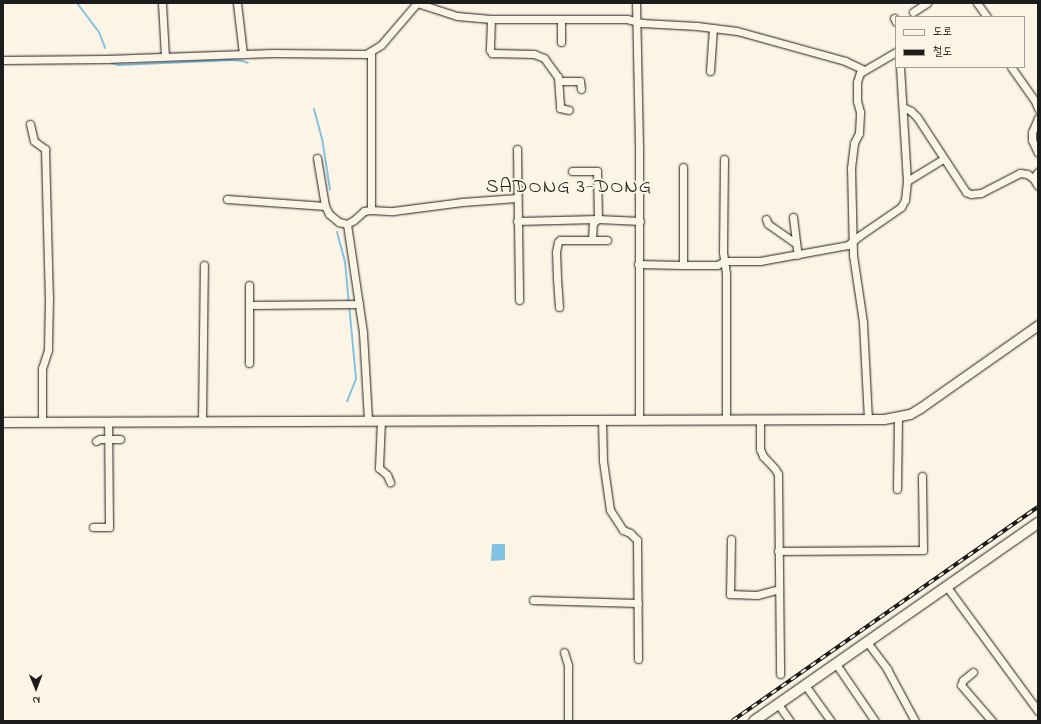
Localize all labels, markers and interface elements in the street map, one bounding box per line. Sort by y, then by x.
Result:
legend [895,16,1025,68]
text: 도로 [933,23,952,41]
text: 철도 [933,43,952,61]
district label: SADONG 3-DONG [486,175,652,199]
north arrow [16,668,56,708]
text: N [32,692,40,708]

